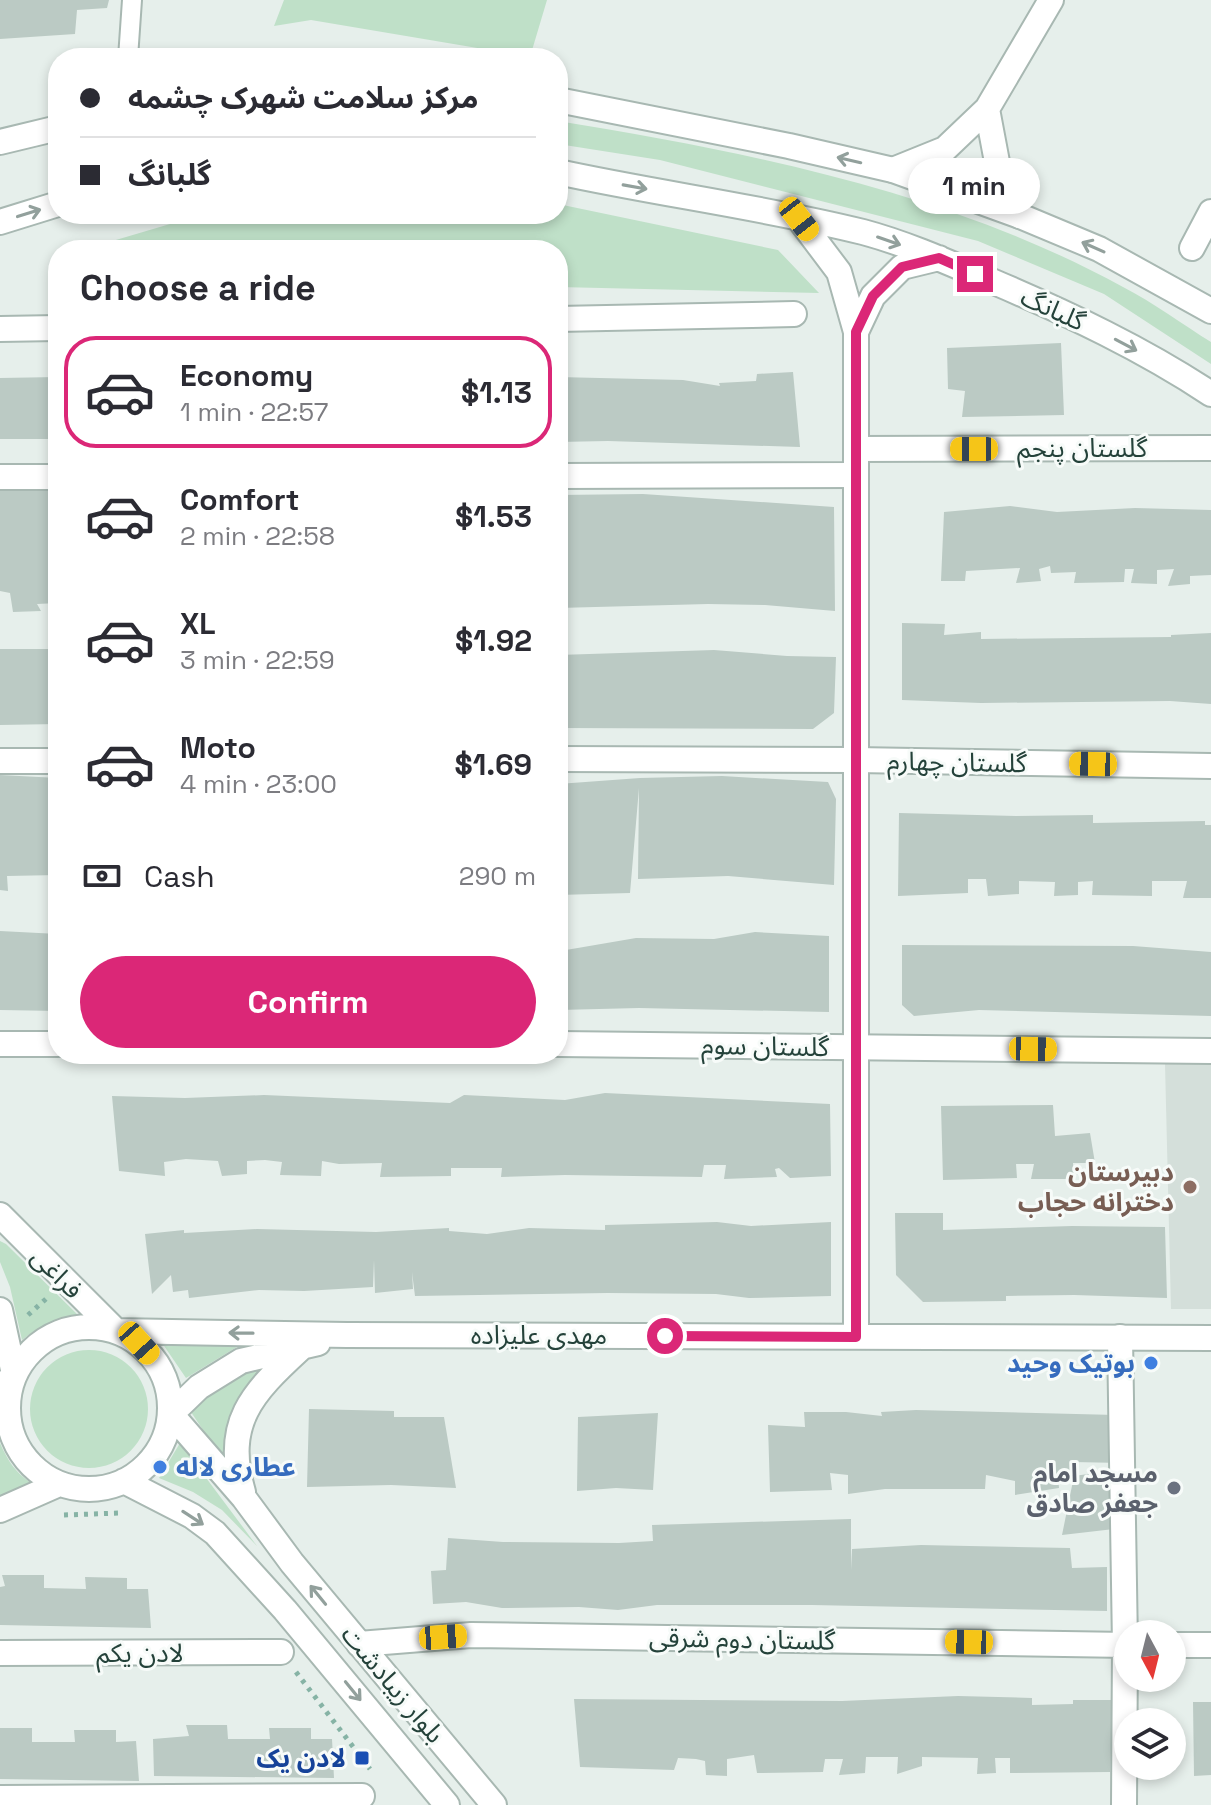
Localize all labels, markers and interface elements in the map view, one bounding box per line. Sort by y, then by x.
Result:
text: مرکز سلامت شهرک چشمه [128,78,478,117]
one-way arrow [836,152,862,167]
text: گلبانگ [128,155,211,194]
callout: 1 min [909,158,1041,214]
text: 1 min [942,169,1006,203]
one-way arrow [621,180,647,195]
car [775,193,823,245]
one-way arrow [16,205,41,219]
one-way arrow [876,234,901,249]
one-way arrow [1081,239,1105,254]
route end [957,256,993,292]
text: Choose a ride [80,265,316,311]
street label: گلبانگ [1015,279,1091,339]
one-way arrow [1114,338,1138,353]
icon: car [84,356,156,428]
text: Economy [180,356,313,395]
text: $1.13 [461,373,532,412]
text: 1 min · 22:57 [180,395,328,429]
street label: گلستان پنجم [1017,431,1147,468]
car [950,437,998,461]
icon: car [84,480,156,552]
text: Comfort [180,480,299,519]
text: $1.53 [455,497,532,536]
text: 2 min · 22:58 [180,519,335,553]
icon: car [84,604,156,676]
text: XL [180,604,216,643]
text: $1.92 [455,621,532,660]
text: 3 min · 22:59 [180,643,335,677]
icon: car [84,728,156,800]
text: Moto [180,728,256,767]
street label: گلستان چهارم [887,744,1027,783]
text: $1.69 [455,745,532,784]
car [1069,752,1117,776]
text: 4 min · 23:00 [180,767,337,801]
icon: cash [80,854,124,898]
text: Cash [144,857,215,896]
text: 290 m [459,859,536,893]
button: Confirm [80,956,536,1048]
street label: گلستان سوم [701,1028,829,1067]
car [1009,1037,1057,1061]
place label: دبیرستان دخترانه حجاب [1018,1155,1174,1219]
marker: دبیرستان دخترانه حجاب [1181,1178,1199,1196]
street label: فراغی [24,1240,90,1306]
car [114,1317,164,1369]
street label: مهدی علیزاده [471,1318,607,1352]
route start [647,1318,683,1354]
one-way arrow [228,1325,255,1341]
place label: بوتیک وحید [1007,1346,1135,1380]
marker: بوتیک وحید [1142,1354,1160,1372]
place label: عطاری لاله [176,1450,296,1484]
place label: مسجد امام جعفر صادق [1027,1456,1158,1520]
marker: عطاری لاله [151,1458,169,1476]
marker: مسجد امام جعفر صادق [1165,1479,1183,1497]
one-way arrow [181,1510,204,1526]
one-way arrow [310,1585,327,1606]
street label: بلوار زیبادشت [334,1618,452,1750]
street label: گلستان دوم شرقی [649,1620,836,1661]
north arrow [1114,1620,1186,1692]
map controls [1114,1620,1186,1780]
car [418,1623,468,1651]
car [945,1630,993,1654]
street label: لادن یکم [96,1636,184,1673]
one-way arrow [344,1680,362,1701]
button: layers [1114,1708,1186,1780]
place label: لادن یک [256,1741,346,1775]
marker: لادن یک [353,1749,371,1767]

